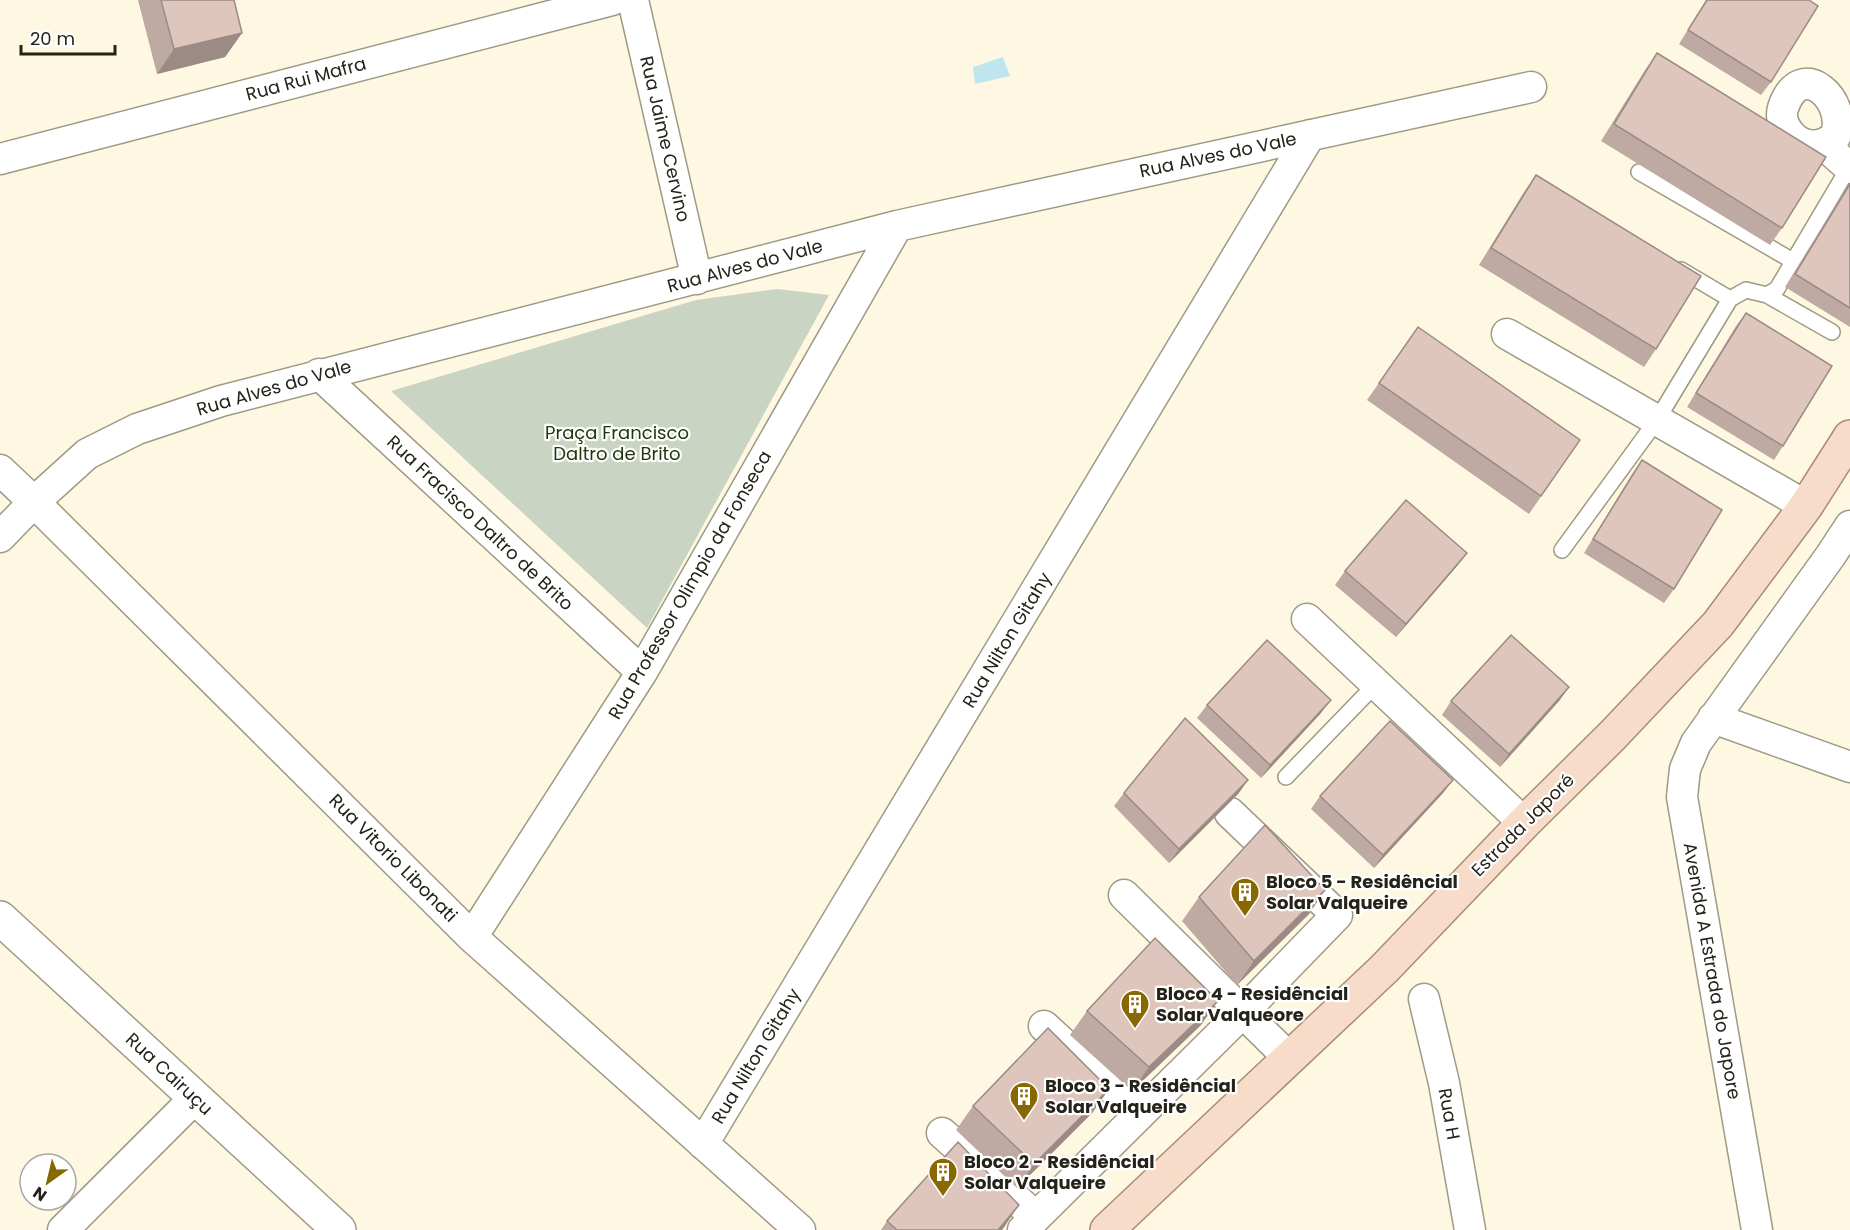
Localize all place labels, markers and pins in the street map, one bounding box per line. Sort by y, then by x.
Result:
place label: Bloco 5 - Residêncial Solar Valqueire [1266,869,1458,915]
building icon: Bloco 5 - Residêncial Solar Valqueire [1229,876,1261,918]
place label: Bloco 4 - Residêncial Solar Valqueore [1156,981,1348,1027]
building icon: Bloco 4 - Residêncial Solar Valqueore [1119,988,1151,1030]
place label: Bloco 3 - Residêncial Solar Valqueire [1045,1073,1236,1119]
building icon: Bloco 3 - Residêncial Solar Valqueire [1008,1080,1040,1122]
place label: Bloco 2 - Residêncial Solar Valqueire [964,1149,1155,1195]
building icon: Bloco 2 - Residêncial Solar Valqueire [927,1156,959,1198]

